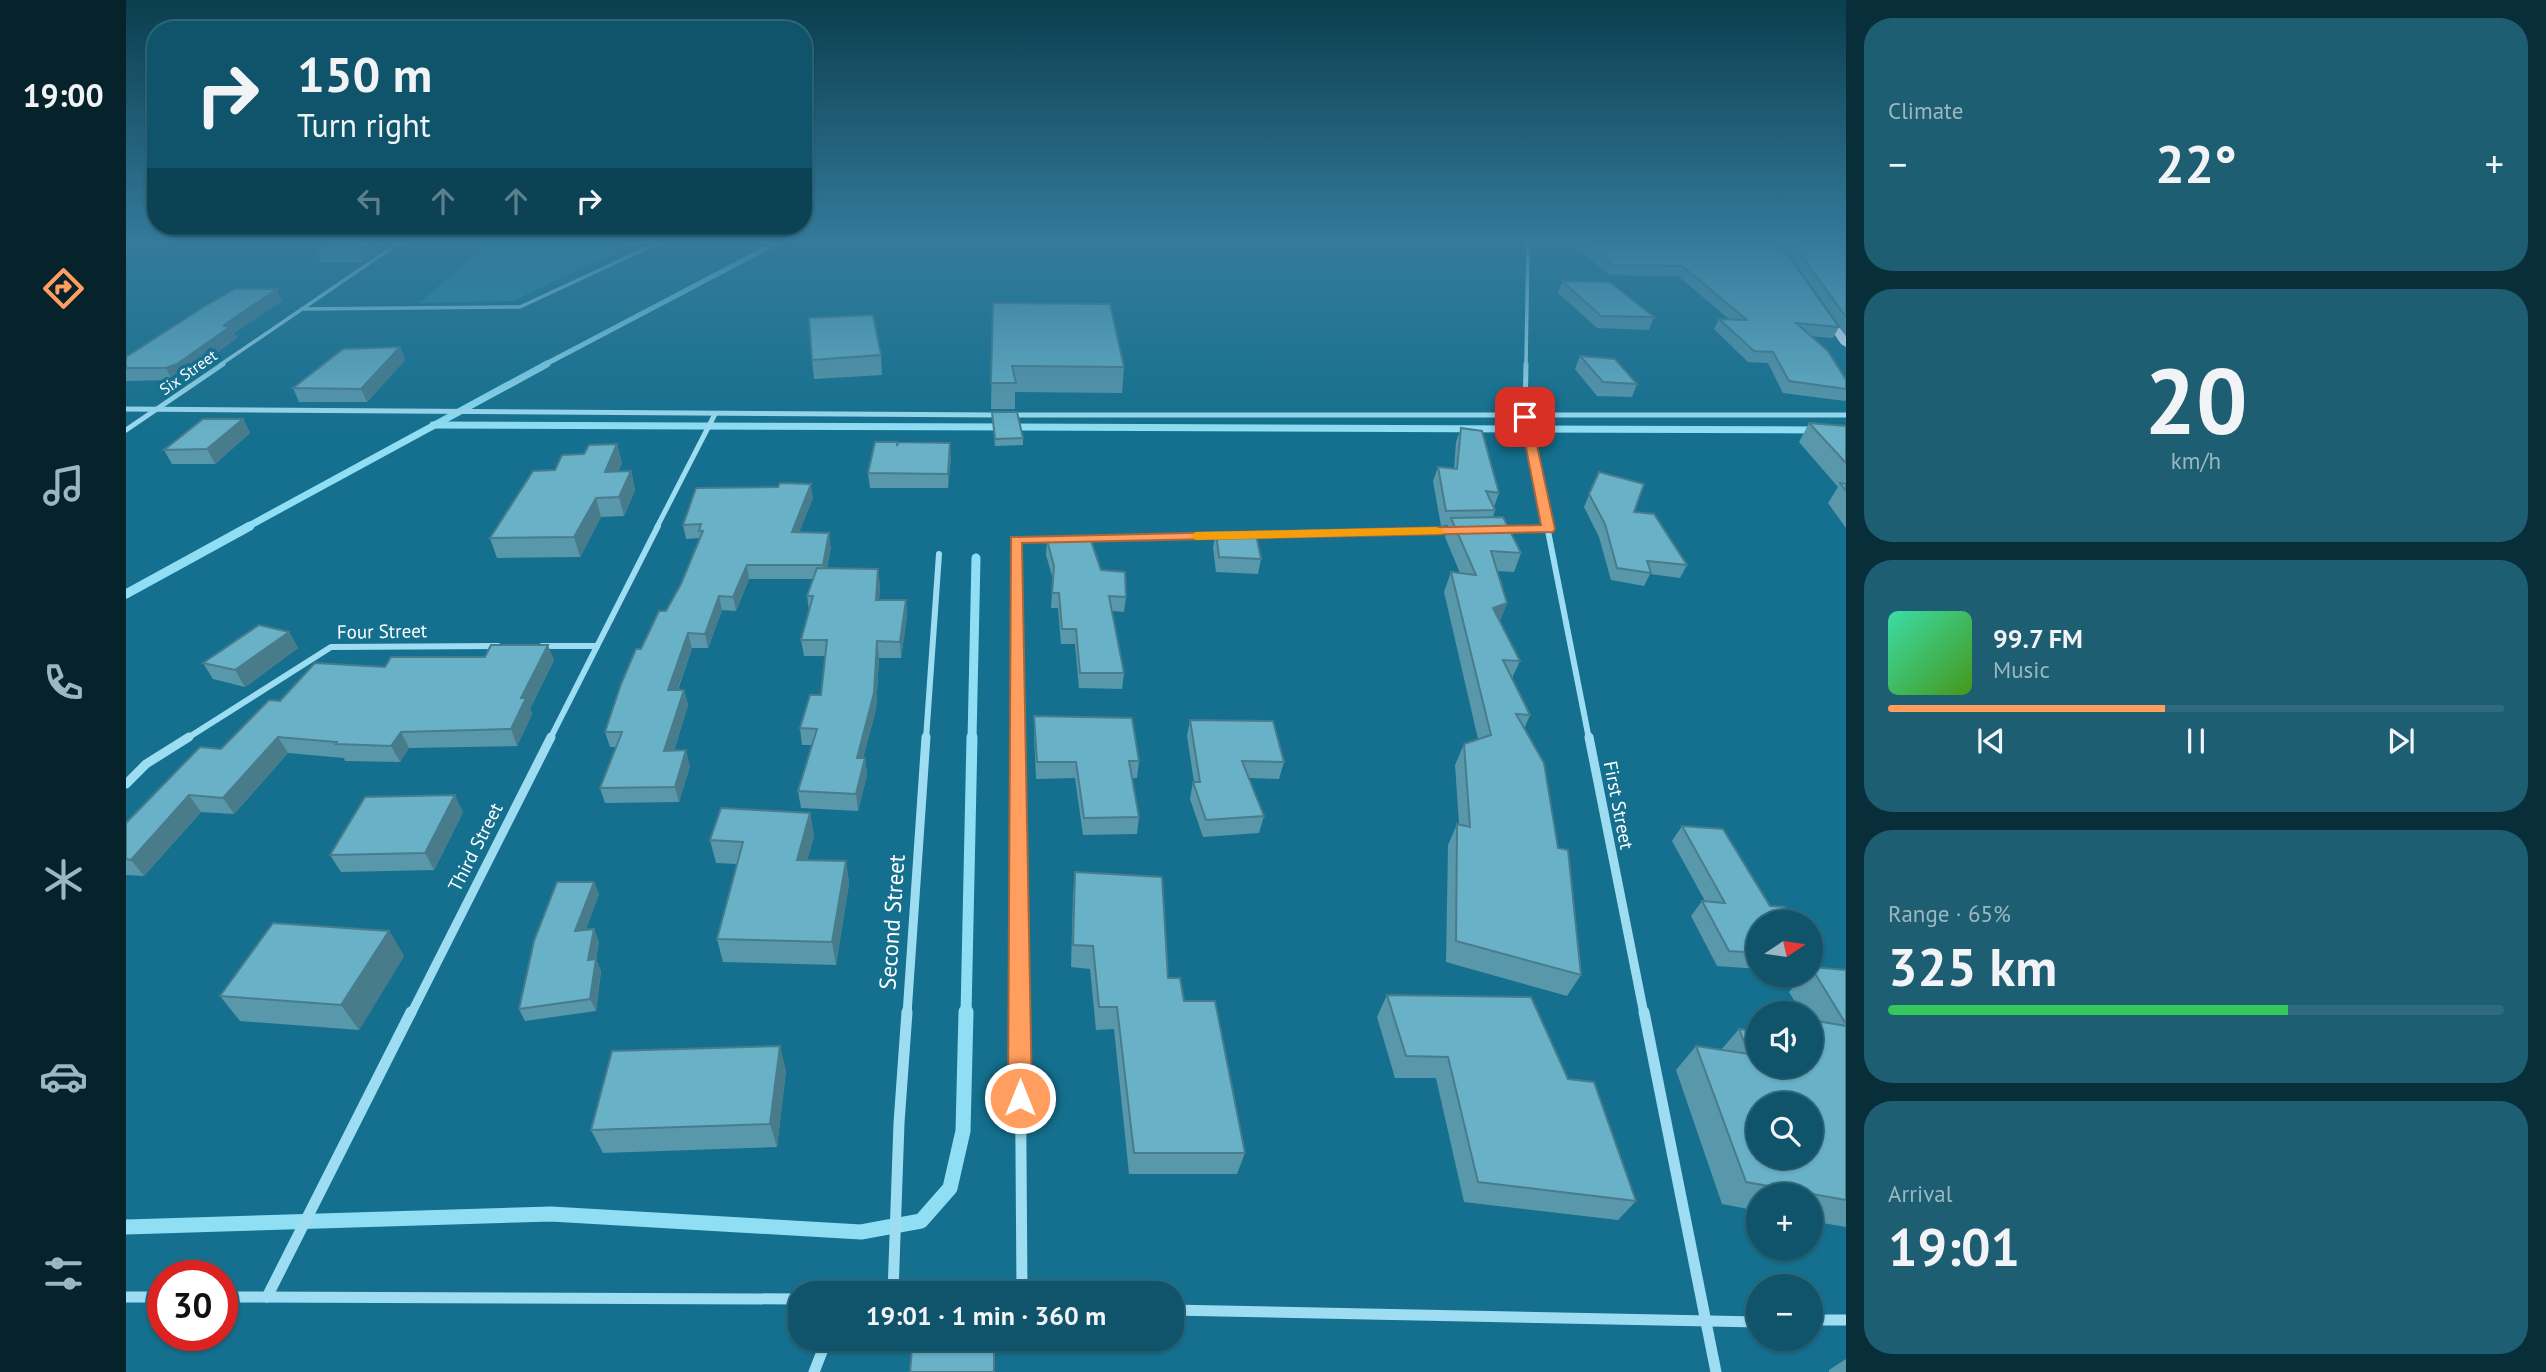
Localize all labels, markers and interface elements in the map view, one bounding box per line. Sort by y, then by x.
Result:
text: 150 m [297,42,432,106]
icon: right [182,49,273,140]
text: 19:00 [22,74,104,116]
text: Climate [1888,96,1963,125]
text: Turn right [297,104,431,146]
text: 22° [2155,130,2237,197]
text: − [1888,139,1907,188]
text: + [2485,139,2504,188]
icon: left [351,182,389,220]
icon: ahead [424,182,462,220]
icon: ahead [497,182,535,220]
icon: right [570,182,608,220]
icon: directions [39,264,88,313]
text: 20 [2144,341,2248,459]
street label: Six Street [155,345,221,399]
pin [1495,387,1555,447]
icon: arrive [1506,398,1544,436]
text: km/h [2171,446,2221,475]
icon: music [39,461,88,510]
street label: Four Street [337,618,428,644]
text: 99.7 FM [1993,622,2083,655]
text: Music [1993,655,2050,684]
icon: phone [39,658,88,707]
icon: previous [1972,722,2010,760]
icon: pause [2177,722,2215,760]
icon: next [2382,722,2420,760]
street label: First Street [1599,759,1639,852]
street label: Third Street [442,798,508,895]
street label: Second Street [872,853,911,991]
icon: climate [39,855,88,904]
text: Range · 65% [1888,899,2011,928]
north arrow [1746,910,1824,987]
map controls [1746,910,1823,1351]
text: 325 km [1888,933,2057,1000]
button: sound [1746,1001,1823,1078]
icon: car [39,1052,88,1101]
position arrow [983,1061,1057,1135]
button: search [1746,1092,1823,1169]
text: Arrival [1888,1179,1952,1208]
button: + [1746,1183,1823,1260]
text: 19:01 [1888,1213,2020,1280]
icon: filters [39,1249,88,1298]
speed limit sign: 30 [147,1260,238,1351]
button: − [1746,1274,1823,1351]
text: 19:01 · 1 min · 360 m [866,1299,1106,1332]

